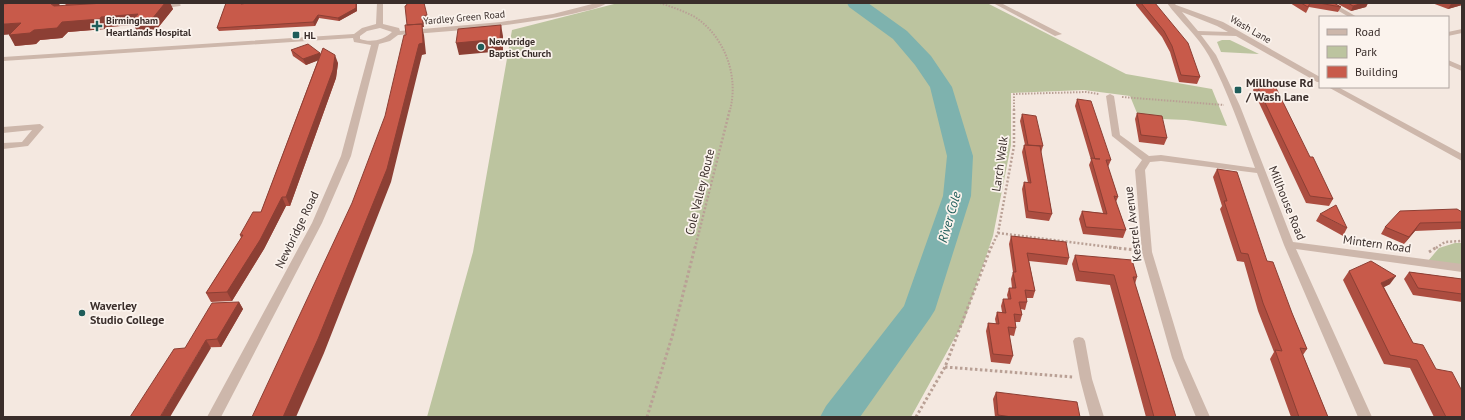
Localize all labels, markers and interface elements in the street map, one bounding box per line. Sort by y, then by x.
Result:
street label: Yardley Green Road [423,7,506,28]
street label: Wash Lane [1228,12,1274,46]
place label: Birmingham Heartlands Hospital [106,14,191,39]
legend [1319,16,1449,88]
marker: Birmingham Heartlands Hospital [91,20,103,32]
text: Road [1355,24,1380,39]
place label: HL [304,29,317,42]
marker: HL [291,30,301,40]
place label: Newbridge Baptist Church [489,35,551,60]
marker: Newbridge Baptist Church [476,42,486,52]
text: Park [1355,44,1377,59]
text: Building [1355,64,1398,79]
place label: Millhouse Rd / Wash Lane [1245,75,1313,104]
marker: Millhouse Rd / Wash Lane [1233,85,1243,95]
street label: Larch Walk [988,135,1011,193]
street label: Cole Valley Route [682,147,717,236]
street label: Millhouse Road [1266,163,1309,242]
street label: Kestrel Avenue [1120,185,1145,263]
street label: Newbridge Road [271,189,322,271]
water label: River Cole [934,190,965,245]
street label: Mintern Road [1342,231,1412,256]
place label: Waverley Studio College [90,298,164,327]
marker: Waverley Studio College [77,308,87,318]

